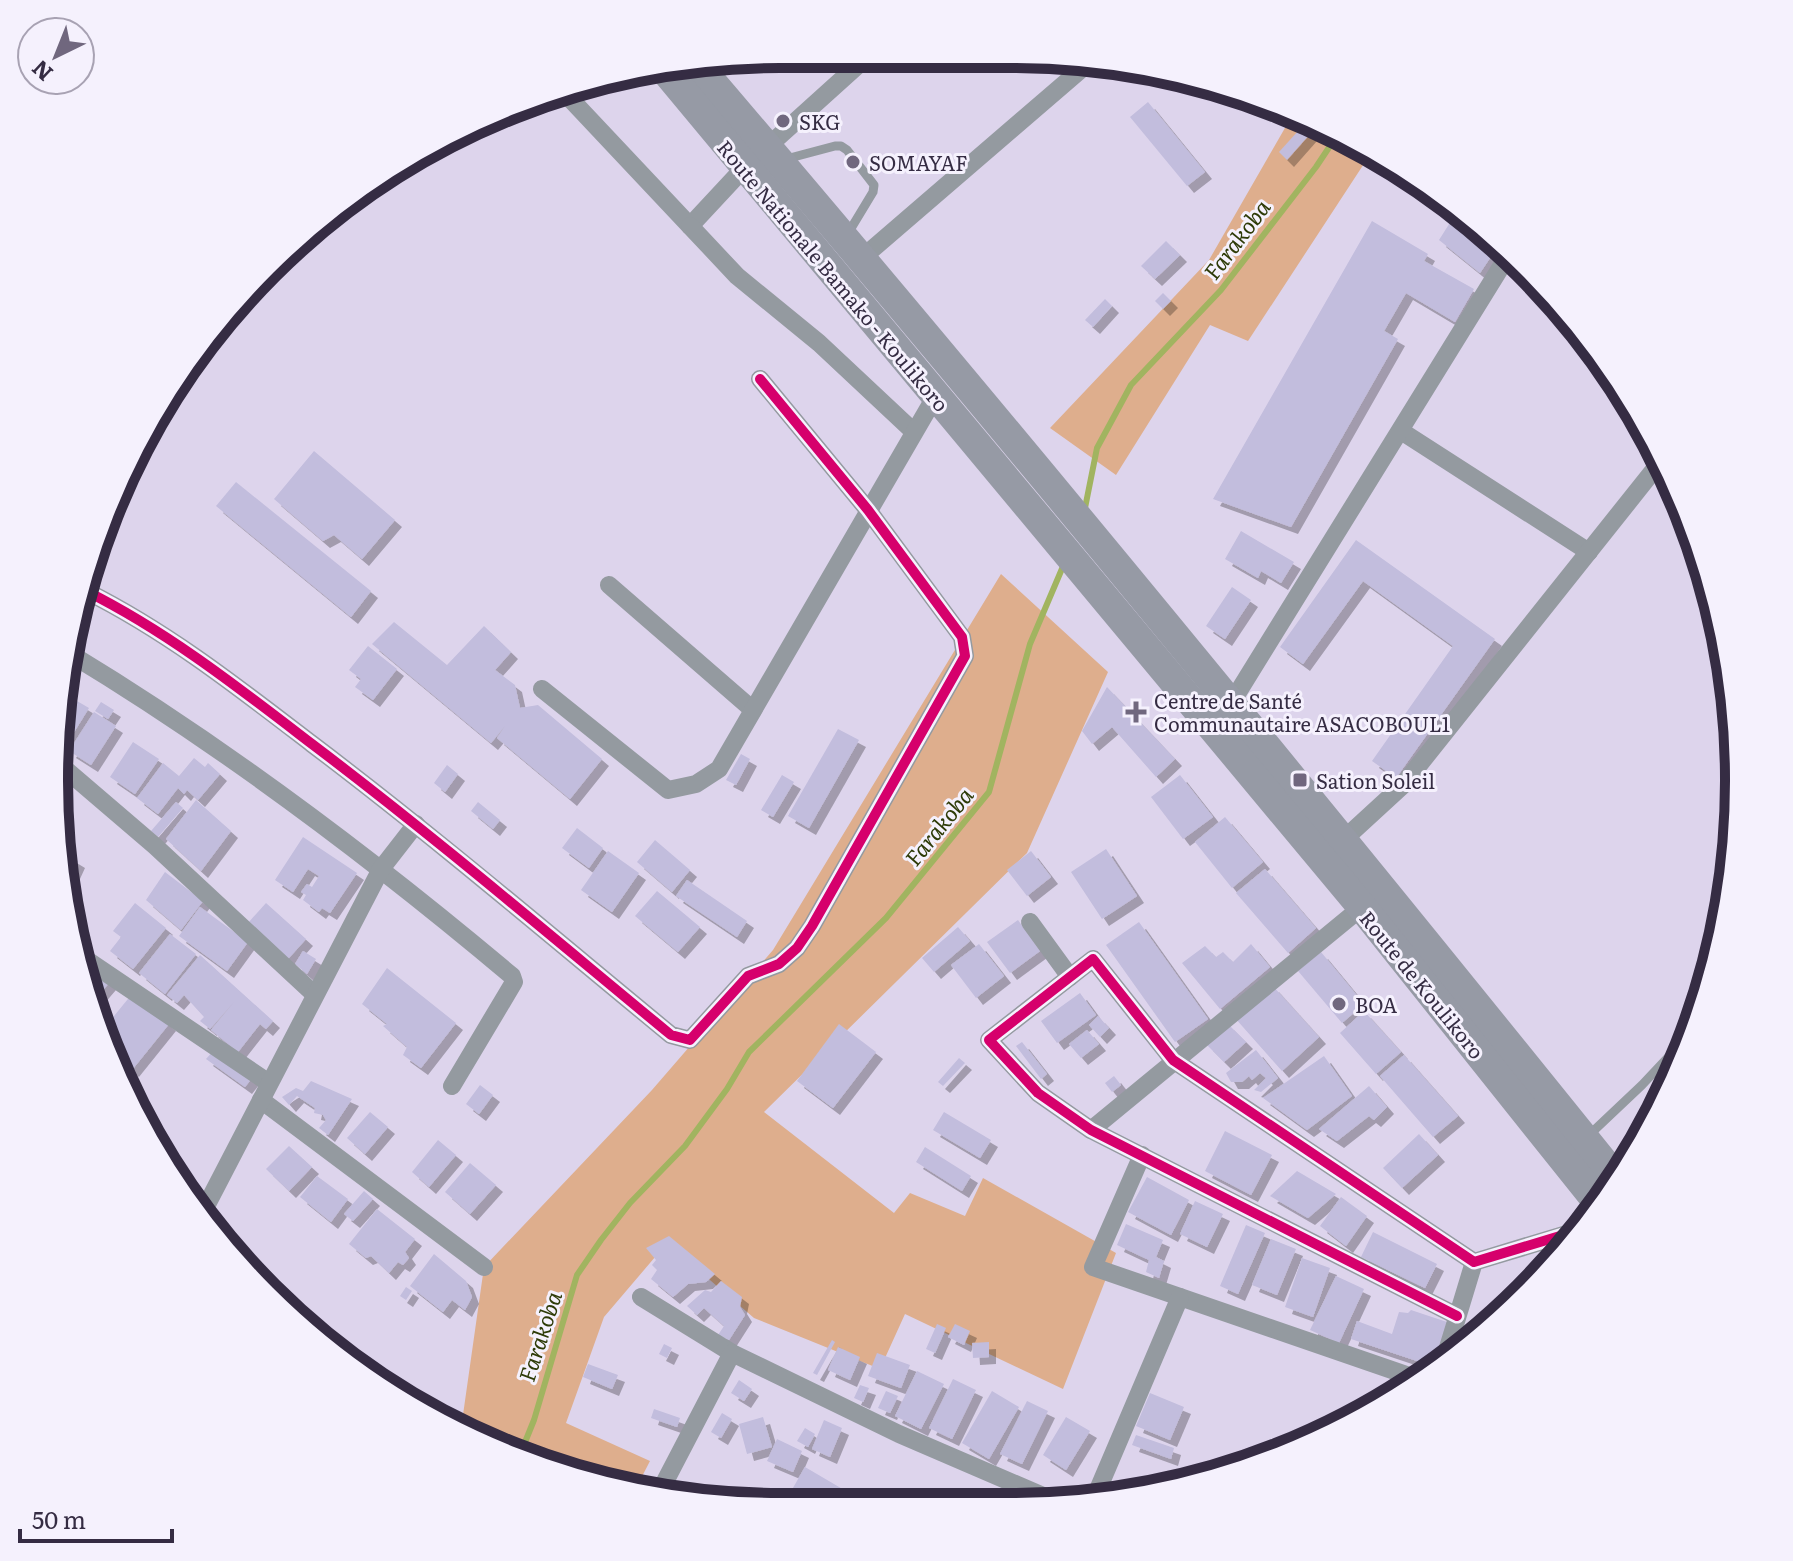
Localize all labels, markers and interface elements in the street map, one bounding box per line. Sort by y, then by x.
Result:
north arrow [16,16,96,96]
text: N [23,53,59,90]
place label: SKG [799,106,840,136]
marker: SKG [774,112,792,130]
street label: Route Nationale Bamako - Koulikoro [711,133,957,417]
place label: SOMAYAF [869,147,967,177]
marker: SOMAYAF [844,153,862,171]
water label: Farakoba [1195,192,1277,286]
place label: Centre de Santé Communautaire ASACOBOUL1 [1154,685,1450,738]
marker: Centre de Santé Communautaire ASACOBOUL1 [1125,701,1147,723]
place label: Sation Soleil [1316,765,1435,795]
marker: Sation Soleil [1291,771,1309,789]
water label: Farakoba [896,779,980,873]
street label: Route de Koulikoro [1354,903,1492,1065]
place label: BOA [1355,989,1397,1019]
marker: BOA [1330,995,1348,1013]
water label: Farakoba [509,1286,569,1385]
scale bar [20,1493,172,1543]
text: 50 m [32,1501,86,1536]

